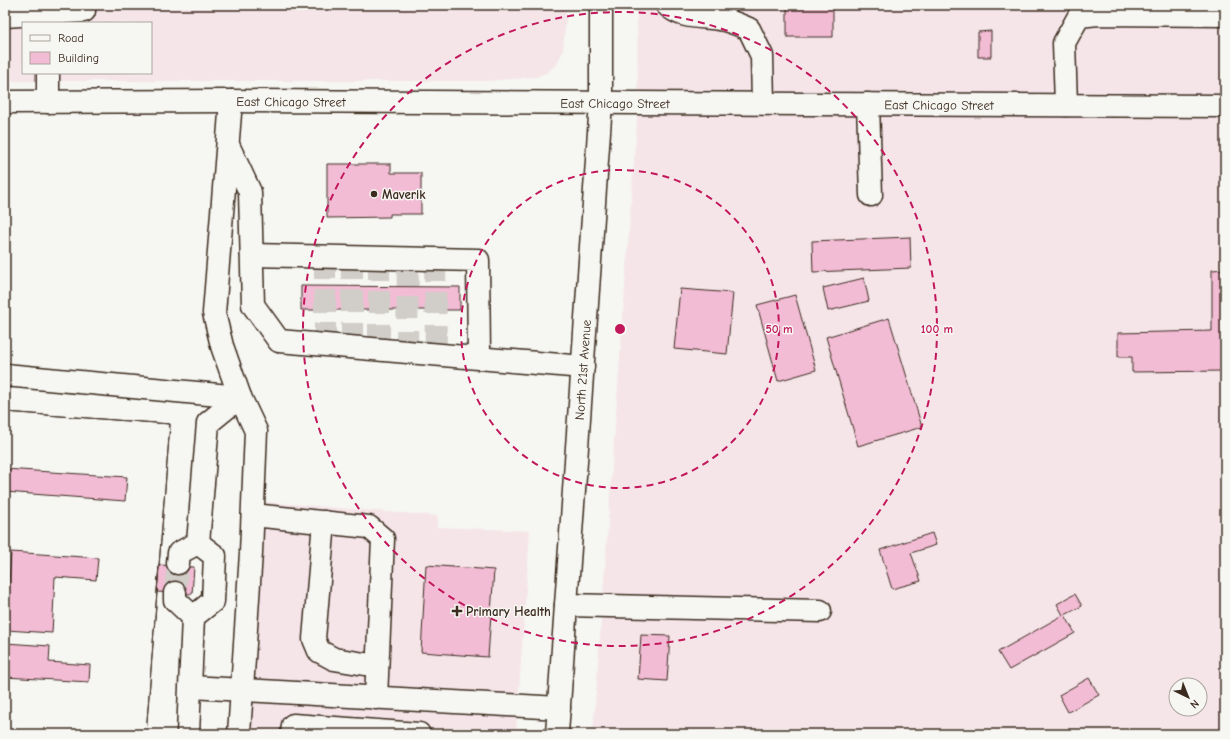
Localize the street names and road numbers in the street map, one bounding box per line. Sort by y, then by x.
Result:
street label: East Chicago Street [236,94,347,109]
street label: East Chicago Street [560,95,671,111]
street label: East Chicago Street [884,97,995,112]
street label: North 21st Avenue [571,319,593,421]

